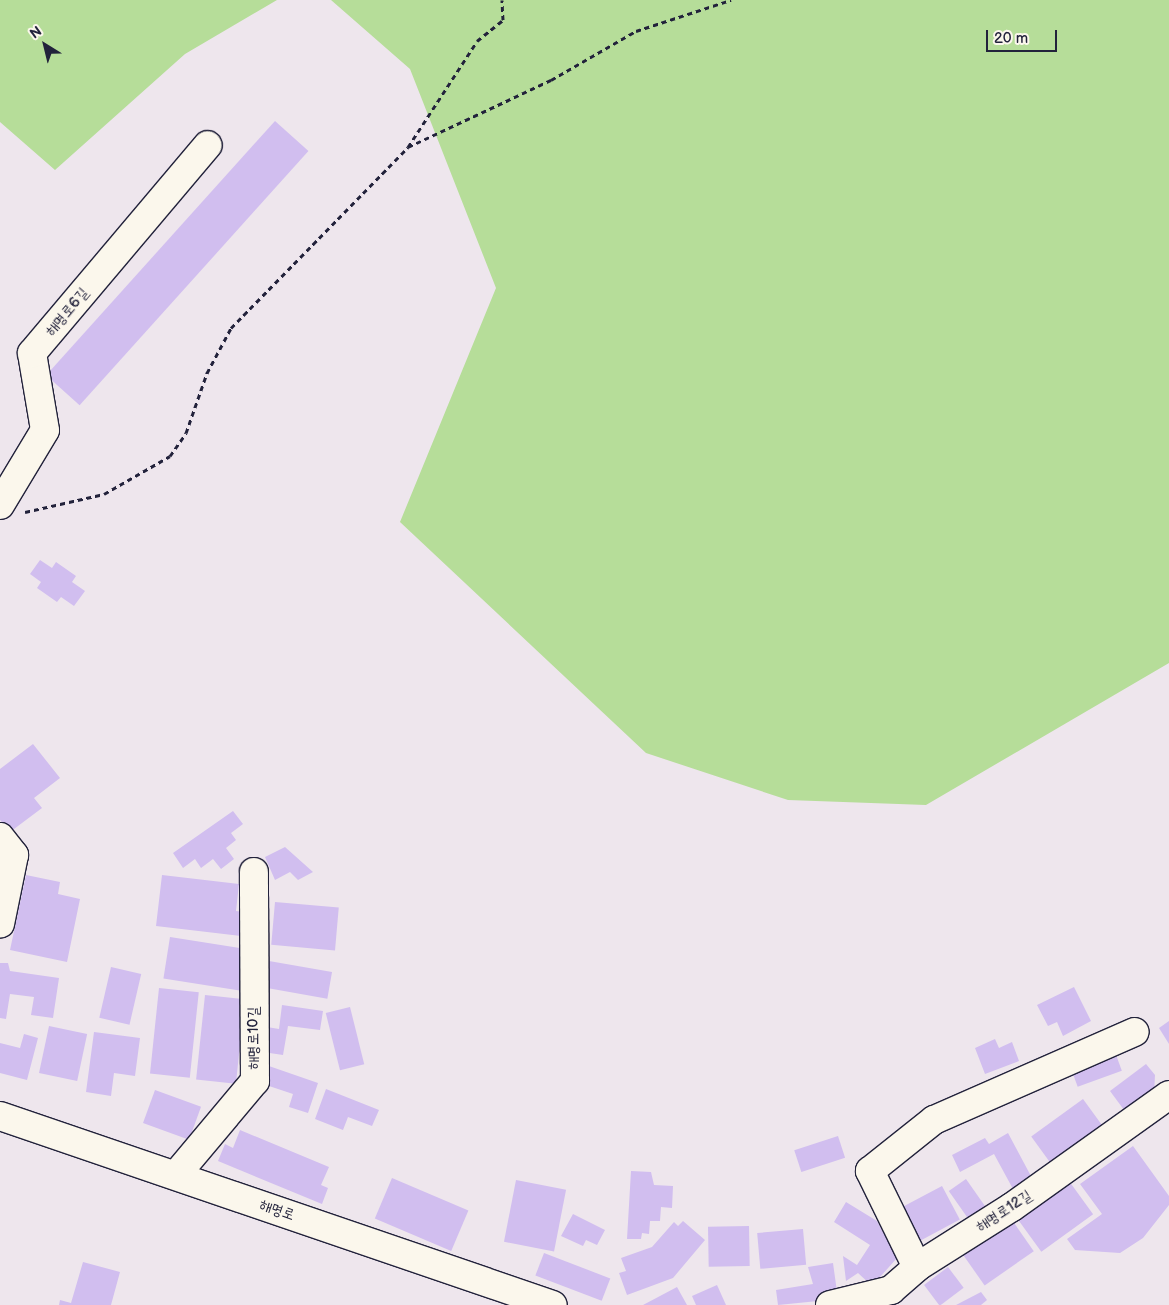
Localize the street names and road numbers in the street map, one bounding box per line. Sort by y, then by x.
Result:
street label: 해명로6길 [42,284,92,340]
street label: 해명로10길 [245,1007,263,1069]
street label: 해명로12길 [973,1186,1035,1236]
street label: 해명로 [257,1196,297,1224]

